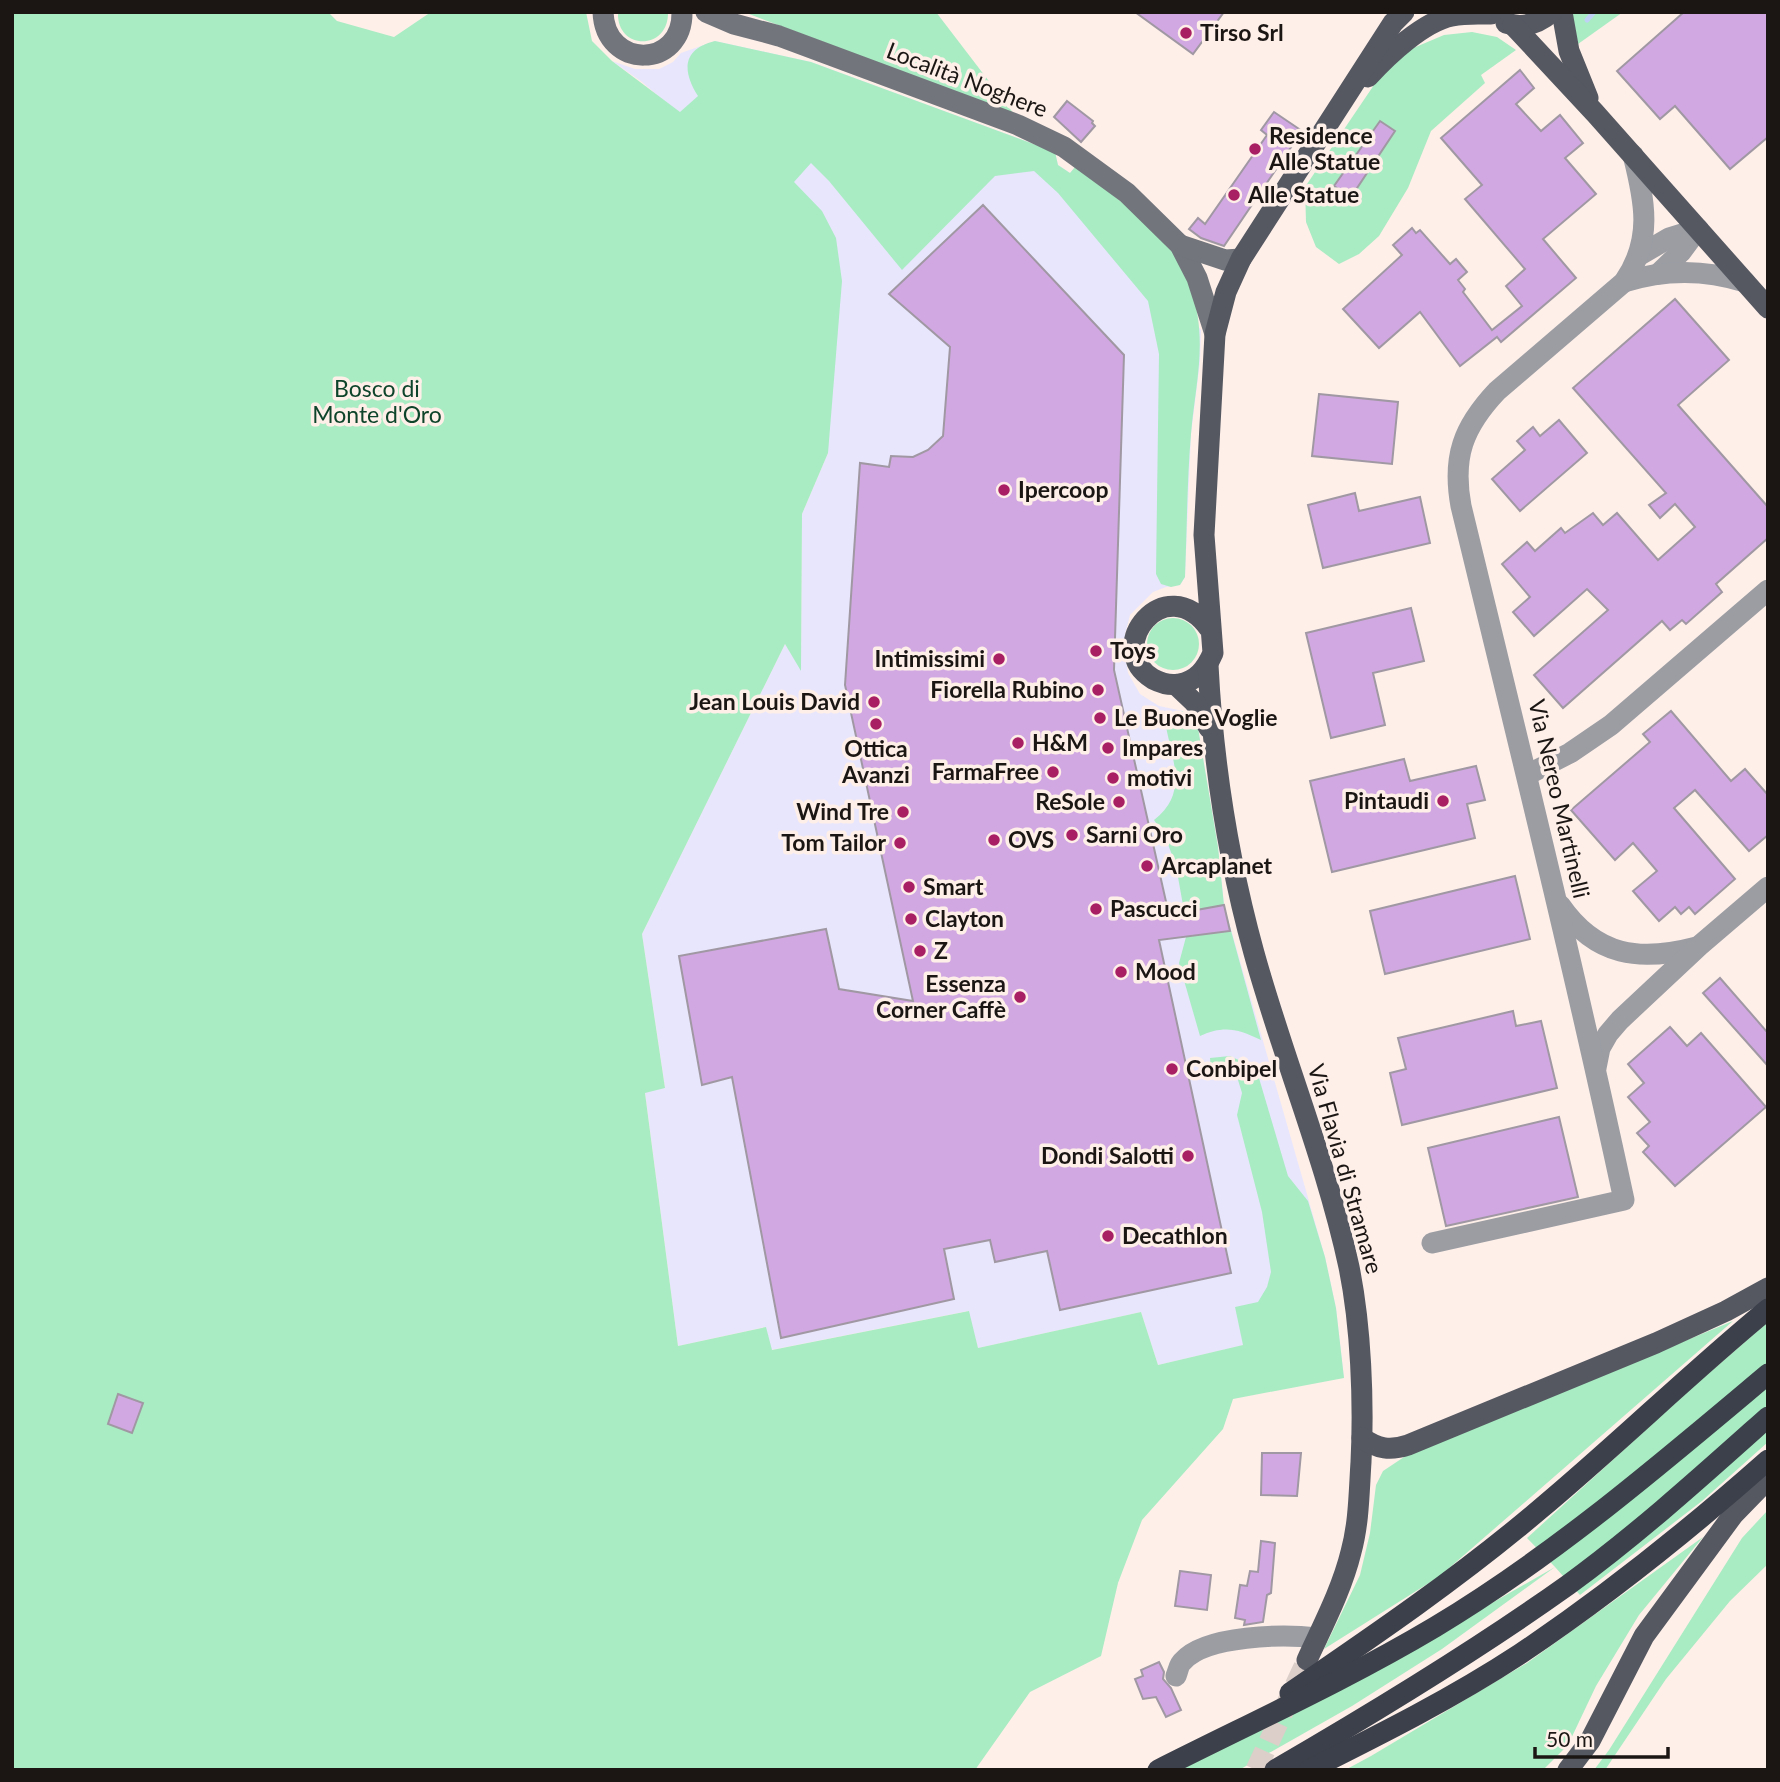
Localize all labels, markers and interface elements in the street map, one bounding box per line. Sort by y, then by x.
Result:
place label: Tirso Srl [1200,18,1284,46]
marker: Tirso Srl [1178,25,1194,41]
street label: Località Noghere [883,36,1052,123]
place label: Residence Alle Statue [1268,121,1380,175]
marker: Residence Alle Statue [1247,141,1263,157]
place label: Alle Statue [1247,180,1359,208]
marker: Alle Statue [1226,187,1242,203]
park label: Bosco di Monte d'Oro [312,374,442,428]
place label: Ipercoop [1018,475,1109,503]
marker: Ipercoop [996,482,1012,498]
place label: Toys [1110,636,1156,664]
marker: Toys [1088,643,1104,659]
place label: Intimissimi [874,644,985,672]
marker: Intimissimi [991,651,1007,667]
place label: Fiorella Rubino [930,675,1084,703]
marker: Fiorella Rubino [1090,682,1106,698]
place label: Jean Louis David [689,687,860,715]
marker: Jean Louis David [866,694,882,710]
street label: Via Nereo Martinelli [1523,697,1596,901]
place label: Le Buone Voglie [1114,703,1278,731]
marker: Le Buone Voglie [1092,710,1108,726]
marker: Ottica Avanzi [868,716,884,732]
place label: H&M [1032,728,1088,756]
place label: Impares [1122,733,1203,761]
place label: Ottica Avanzi [841,734,910,788]
marker: H&M [1010,735,1026,751]
marker: Impares [1100,740,1116,756]
place label: FarmaFree [932,757,1039,785]
place label: motivi [1127,763,1192,791]
marker: FarmaFree [1045,764,1061,780]
marker: motivi [1105,770,1121,786]
place label: Pintaudi [1344,786,1429,814]
place label: ReSole [1035,787,1105,815]
marker: Pintaudi [1435,793,1451,809]
marker: ReSole [1111,794,1127,810]
place label: Wind Tre [796,797,889,825]
marker: Wind Tre [895,804,911,820]
place label: Sarni Oro [1086,820,1183,848]
place label: OVS [1008,825,1054,853]
marker: Sarni Oro [1064,827,1080,843]
place label: Tom Tailor [781,828,886,856]
marker: OVS [986,832,1002,848]
marker: Tom Tailor [892,835,908,851]
place label: Arcaplanet [1160,851,1273,879]
marker: Arcaplanet [1139,858,1155,874]
place label: Smart [923,872,984,900]
marker: Smart [901,879,917,895]
place label: Pascucci [1110,894,1198,922]
marker: Pascucci [1088,901,1104,917]
place label: Clayton [925,904,1004,932]
marker: Clayton [903,911,919,927]
place label: Z [934,936,948,964]
marker: Z [912,943,928,959]
place label: Mood [1135,957,1196,985]
marker: Mood [1113,964,1129,980]
place label: Essenza Corner Caffè [876,969,1006,1023]
marker: Essenza Corner Caffè [1012,989,1028,1005]
place label: Conbipel [1186,1054,1277,1082]
marker: Conbipel [1164,1061,1180,1077]
street label: Via Flavia di Stramare [1303,1061,1389,1277]
place label: Dondi Salotti [1041,1141,1174,1169]
marker: Dondi Salotti [1180,1148,1196,1164]
place label: Decathlon [1122,1221,1228,1249]
marker: Decathlon [1100,1228,1116,1244]
scale bar [1535,1716,1668,1760]
text: 50 m [1546,1726,1593,1751]

